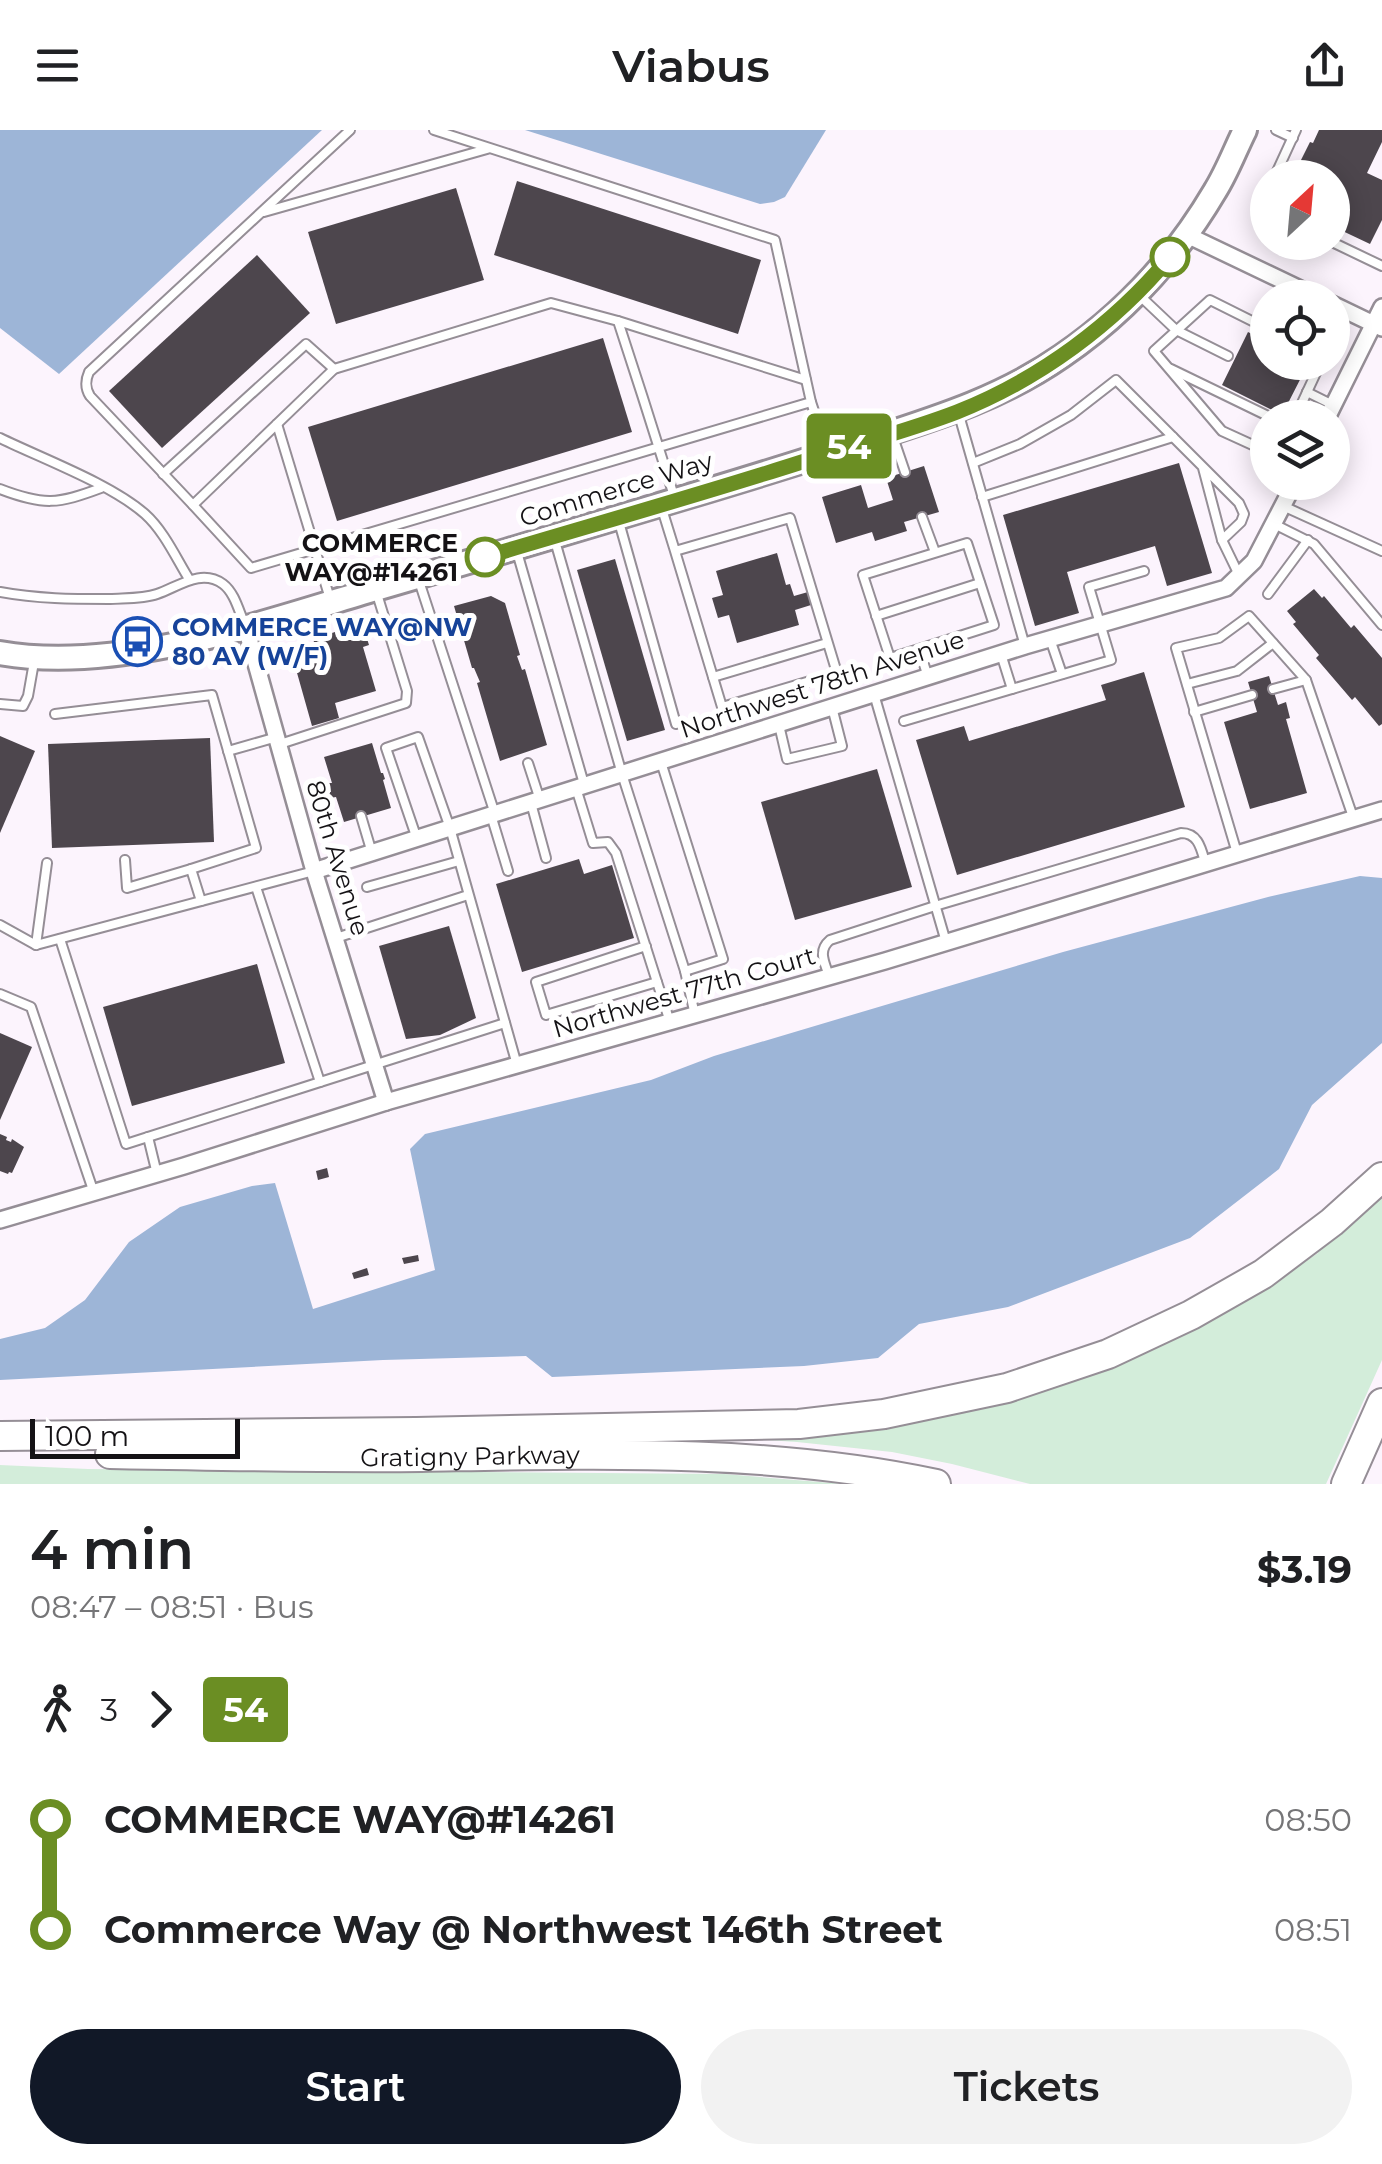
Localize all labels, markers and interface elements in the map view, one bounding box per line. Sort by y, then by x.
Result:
icon: menu [30,38,85,93]
text: Viabus [612,38,770,93]
icon: share [1297,38,1352,93]
north arrow [1250,160,1350,260]
map controls [1250,160,1350,500]
unlabelled marker [1151,238,1189,276]
button: locate [1250,280,1350,380]
button: layers [1250,400,1350,500]
line badge: 54 [804,414,894,478]
text: 54 [827,425,871,468]
street label: Commerce Way [516,445,717,533]
place label: COMMERCE WAY@#14261 [285,528,458,587]
marker: COMMERCE WAY@#14261 [466,538,504,576]
place label: COMMERCE WAY@NW 80 AV (W/F) [172,612,472,671]
bus stop icon: COMMERCE WAY@NW 80 AV (W/F) [111,615,163,667]
street label: Northwest 78th Avenue [676,624,968,744]
street label: 80th Avenue [300,777,376,939]
street label: Northwest 77th Court [549,940,819,1044]
scale bar [30,1414,240,1458]
text: 100 m [45,1419,129,1453]
street label: Gratigny Parkway [360,1440,580,1472]
text: 4 min [30,1516,194,1583]
text: $3.19 [1257,1546,1352,1593]
text: 08:47 – 08:51 · Bus [30,1587,314,1626]
icon: walk [30,1682,85,1737]
icon: forward [133,1682,188,1737]
text: 54 [223,1688,268,1731]
text: 3 [100,1690,118,1729]
text: COMMERCE WAY@#14261 [104,1796,616,1843]
text: 08:50 [1264,1800,1352,1839]
text: Commerce Way @ Northwest 146th Street [104,1906,943,1953]
text: 08:51 [1274,1910,1352,1949]
button: Start [30,2029,681,2144]
button: Tickets [701,2029,1352,2144]

